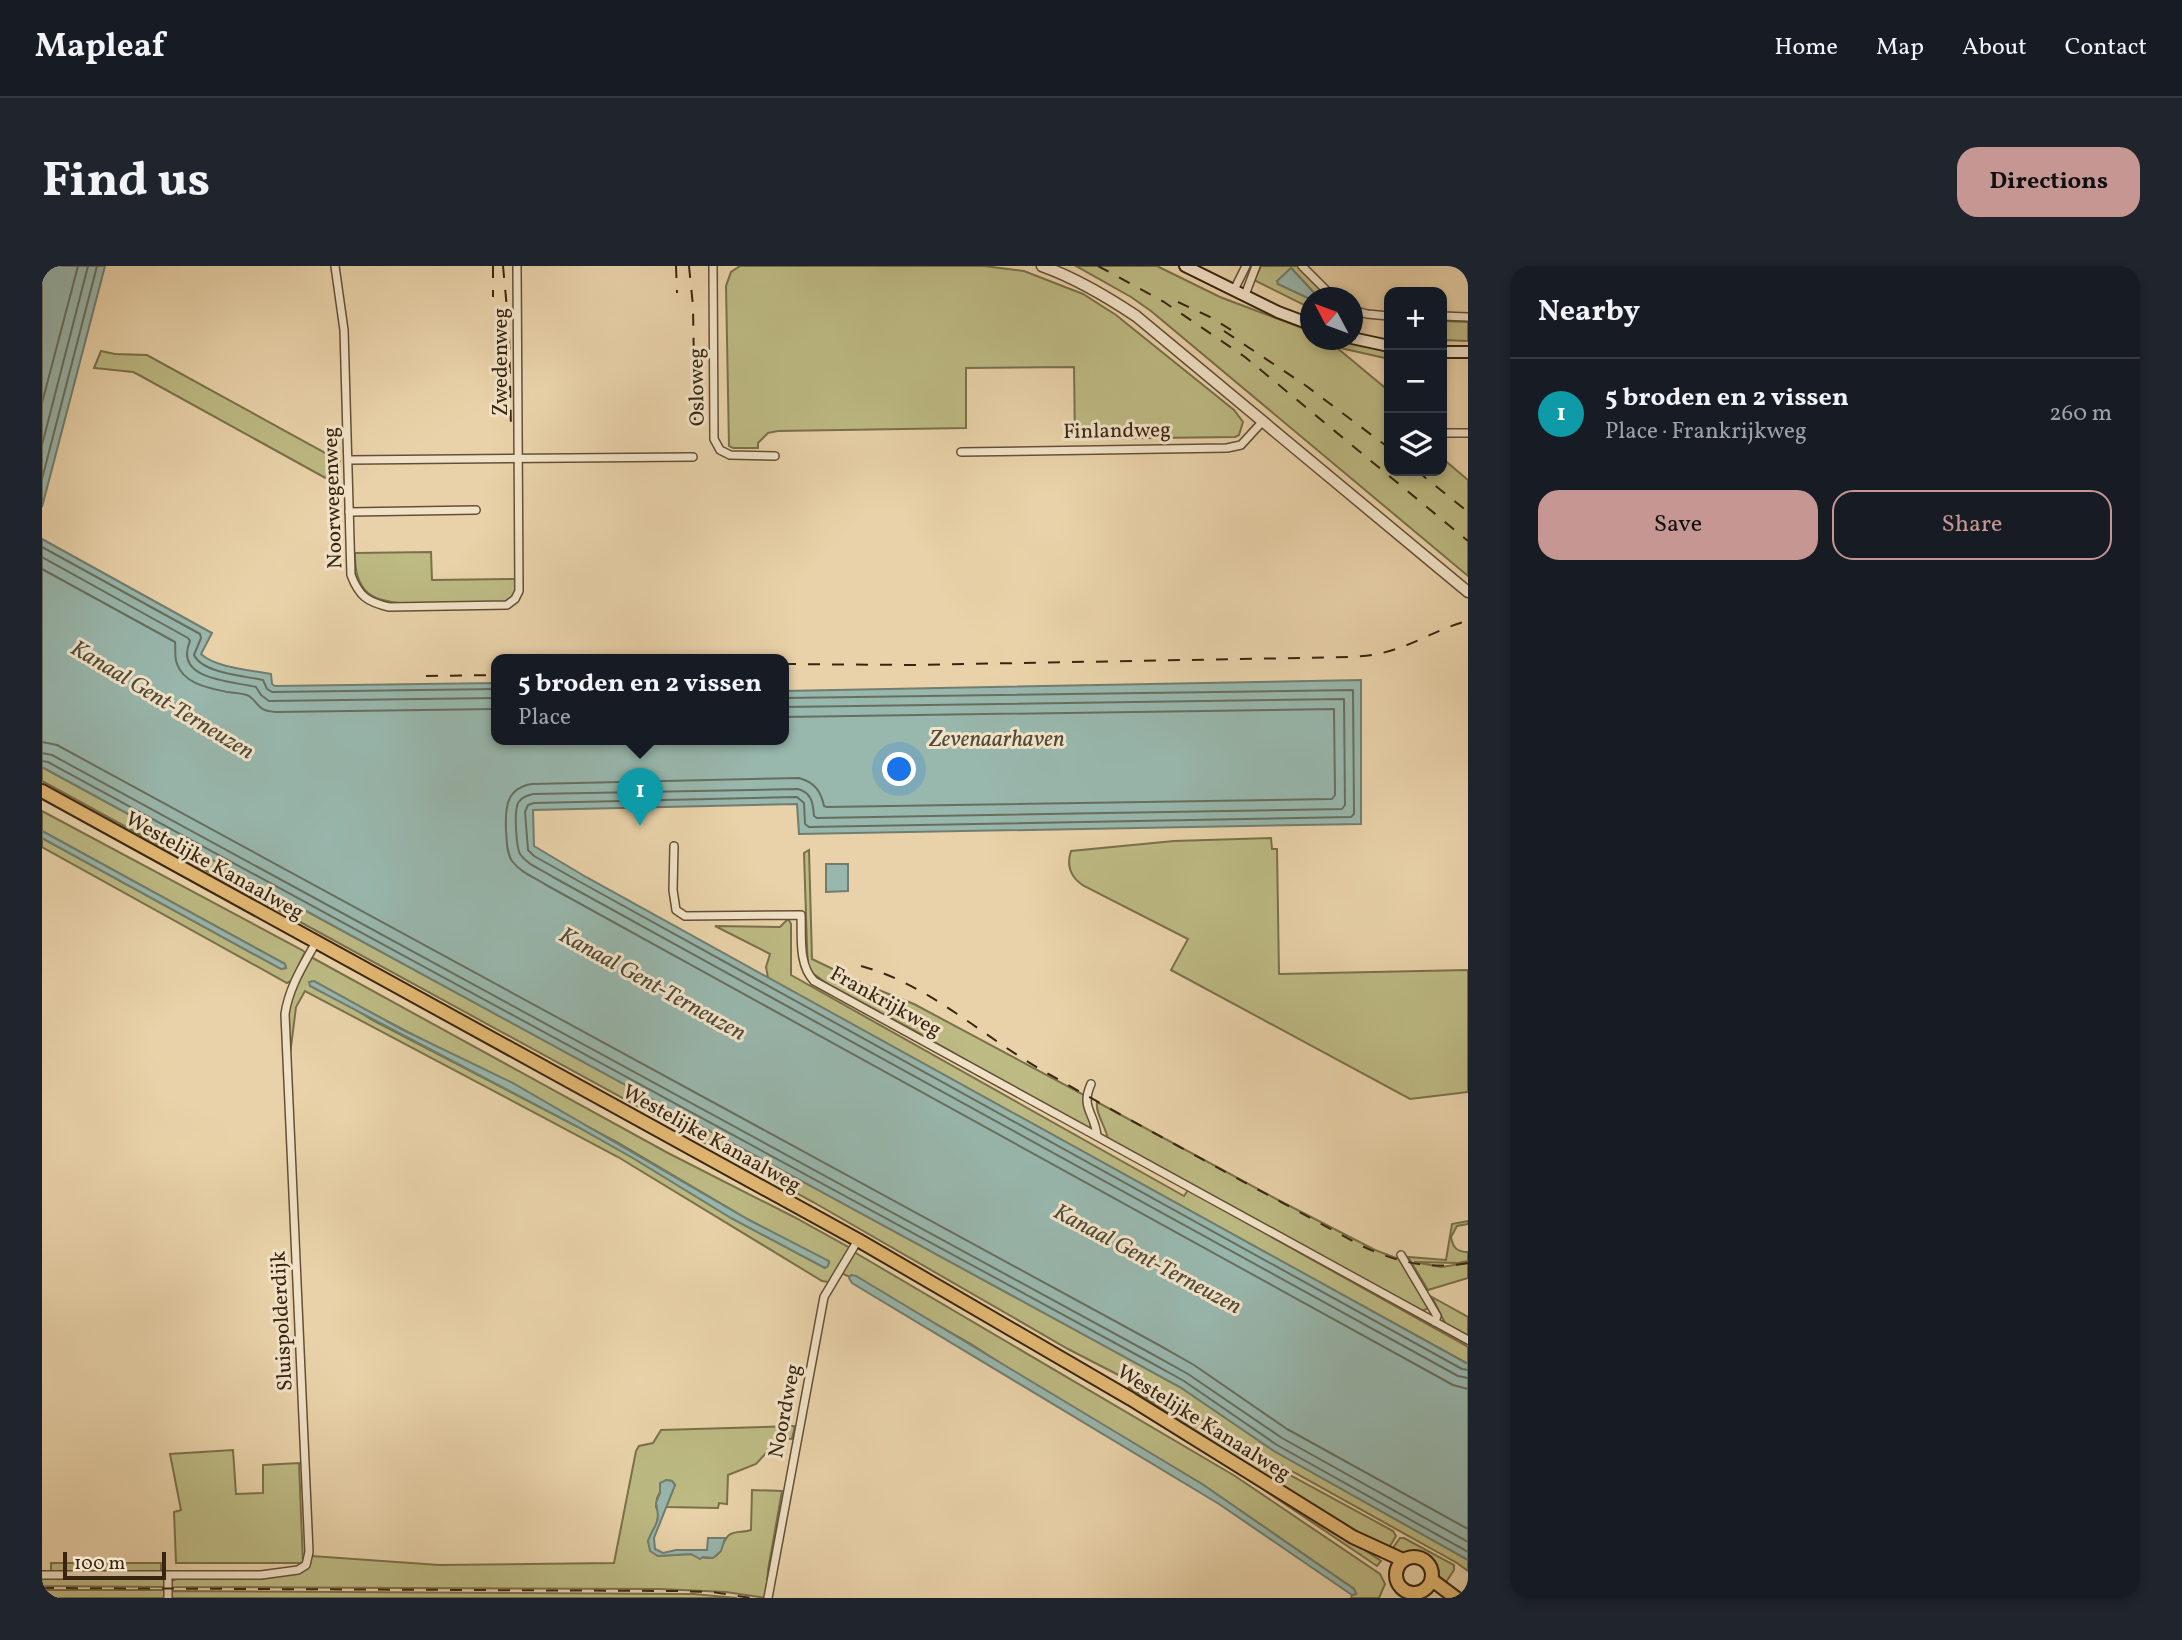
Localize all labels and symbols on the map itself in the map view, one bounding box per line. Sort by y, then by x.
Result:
north arrow [1300,287,1363,350]
street label: Zwedenweg [487,308,516,416]
street label: Osloweg [682,348,713,426]
street label: Finlandweg [1063,416,1171,447]
street label: Noorwegenweg [317,427,350,569]
water label: Kanaal Gent-Terneuzen [64,633,260,768]
water label: Zevenaarhaven [928,724,1065,756]
your location [882,752,916,786]
pin: 1 [617,768,663,826]
street label: Westelijke Kanaalweg [120,805,309,928]
water label: Kanaal Gent-Terneuzen [553,920,751,1049]
street label: Frankrijkweg [824,960,946,1045]
street label: Westelijke Kanaalweg [617,1078,806,1201]
water label: Kanaal Gent-Terneuzen [1047,1197,1247,1323]
street label: Sluispolderdijk [264,1250,301,1392]
street label: Westelijke Kanaalweg [1111,1358,1296,1489]
street label: Noordweg [762,1362,809,1461]
scale bar [63,1549,166,1581]

